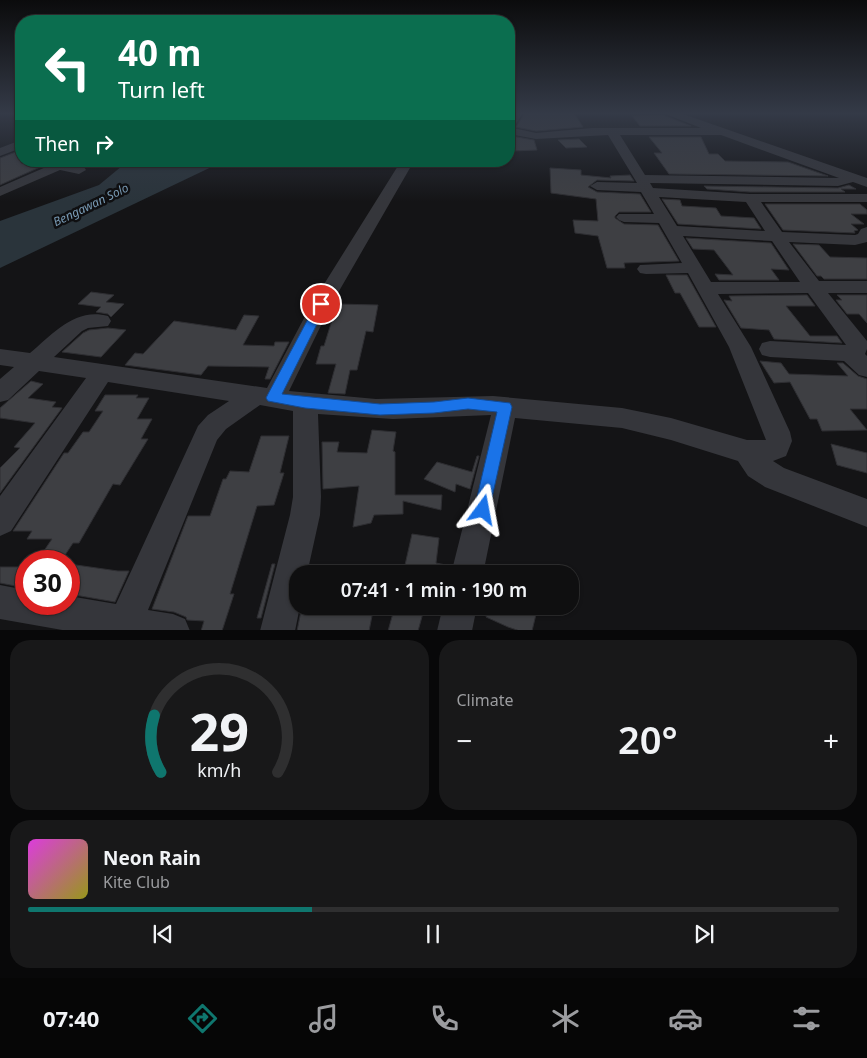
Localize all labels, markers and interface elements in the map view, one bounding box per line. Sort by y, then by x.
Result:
text: 40 m [118,29,201,76]
icon: left [35,35,100,100]
text: Turn left [118,74,205,104]
icon: right [90,130,118,158]
text: Then [35,131,80,157]
water label: Bengawan Solo [50,179,132,230]
pin [300,283,342,325]
icon: arrive [307,290,335,318]
position arrow [456,483,508,535]
speed limit sign: 30 [15,550,80,615]
text: 07:41 · 1 min · 190 m [341,577,527,603]
text: Climate [457,689,514,711]
text: 29 [190,695,249,766]
text: 20° [618,713,678,765]
text: − [457,721,473,759]
text: + [823,721,839,759]
text: km/h [197,758,241,782]
text: Neon Rain [103,845,201,871]
text: Kite Club [103,871,170,893]
icon: previous [149,920,177,948]
icon: pause [419,920,447,948]
icon: next [690,920,718,948]
icon: directions [185,1001,220,1036]
icon: music [306,1001,341,1036]
icon: phone [427,1001,462,1036]
icon: climate [548,1001,583,1036]
icon: car [668,1001,703,1036]
icon: filters [789,1001,824,1036]
text: 07:40 [43,1003,99,1033]

